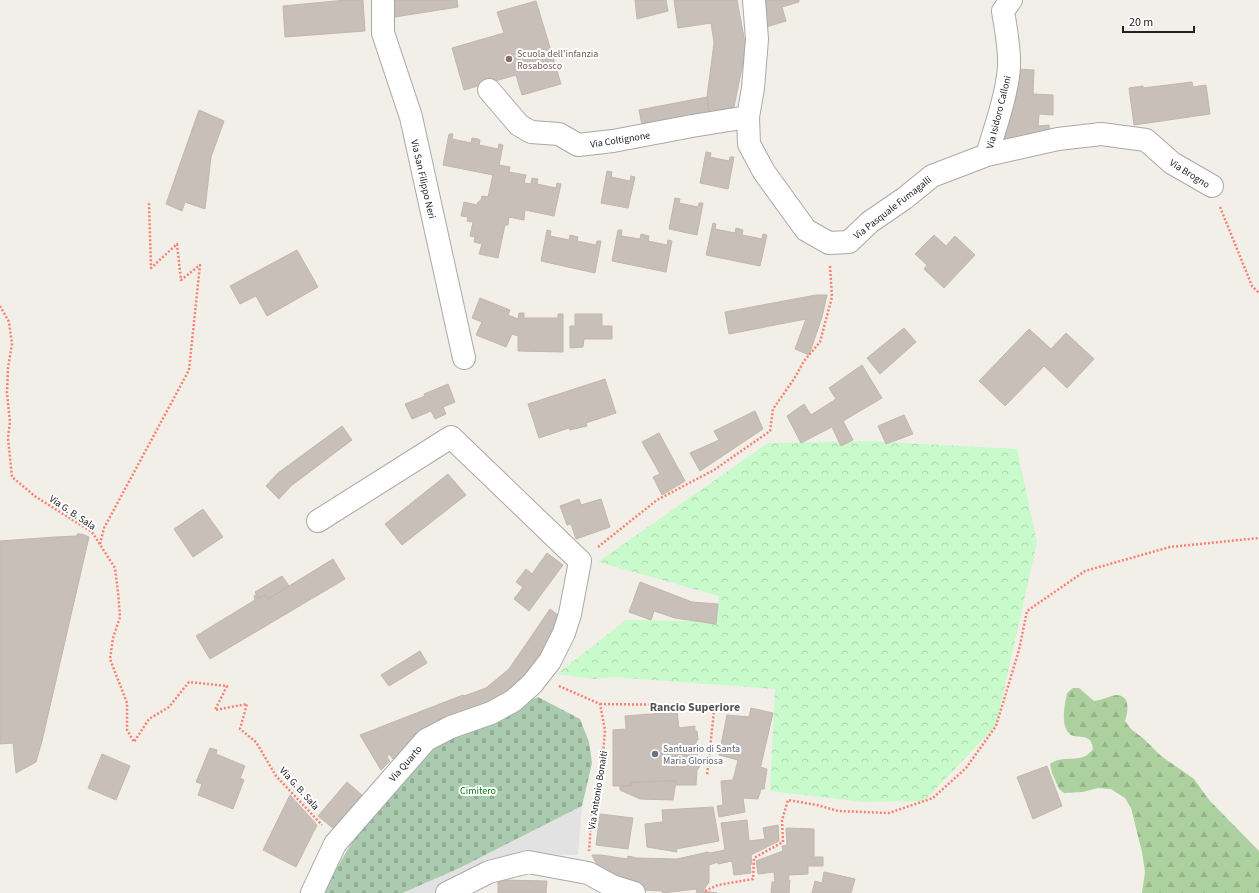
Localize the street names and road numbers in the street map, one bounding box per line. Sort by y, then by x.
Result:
street label: Via Isidoro Calloni [983,74,1015,150]
street label: Via Coltignone [589,128,651,152]
street label: Via San Filippo Neri [407,138,439,220]
street label: Via Brogno [1167,156,1212,192]
street label: Via Pasquale Fumagalli [851,173,935,243]
street label: Via G. B. Sala [46,492,99,534]
street label: Via Quarto [386,742,425,785]
street label: Via Antonio Bonaiti [585,750,611,831]
street label: Via G. B. Sala [276,764,322,813]

